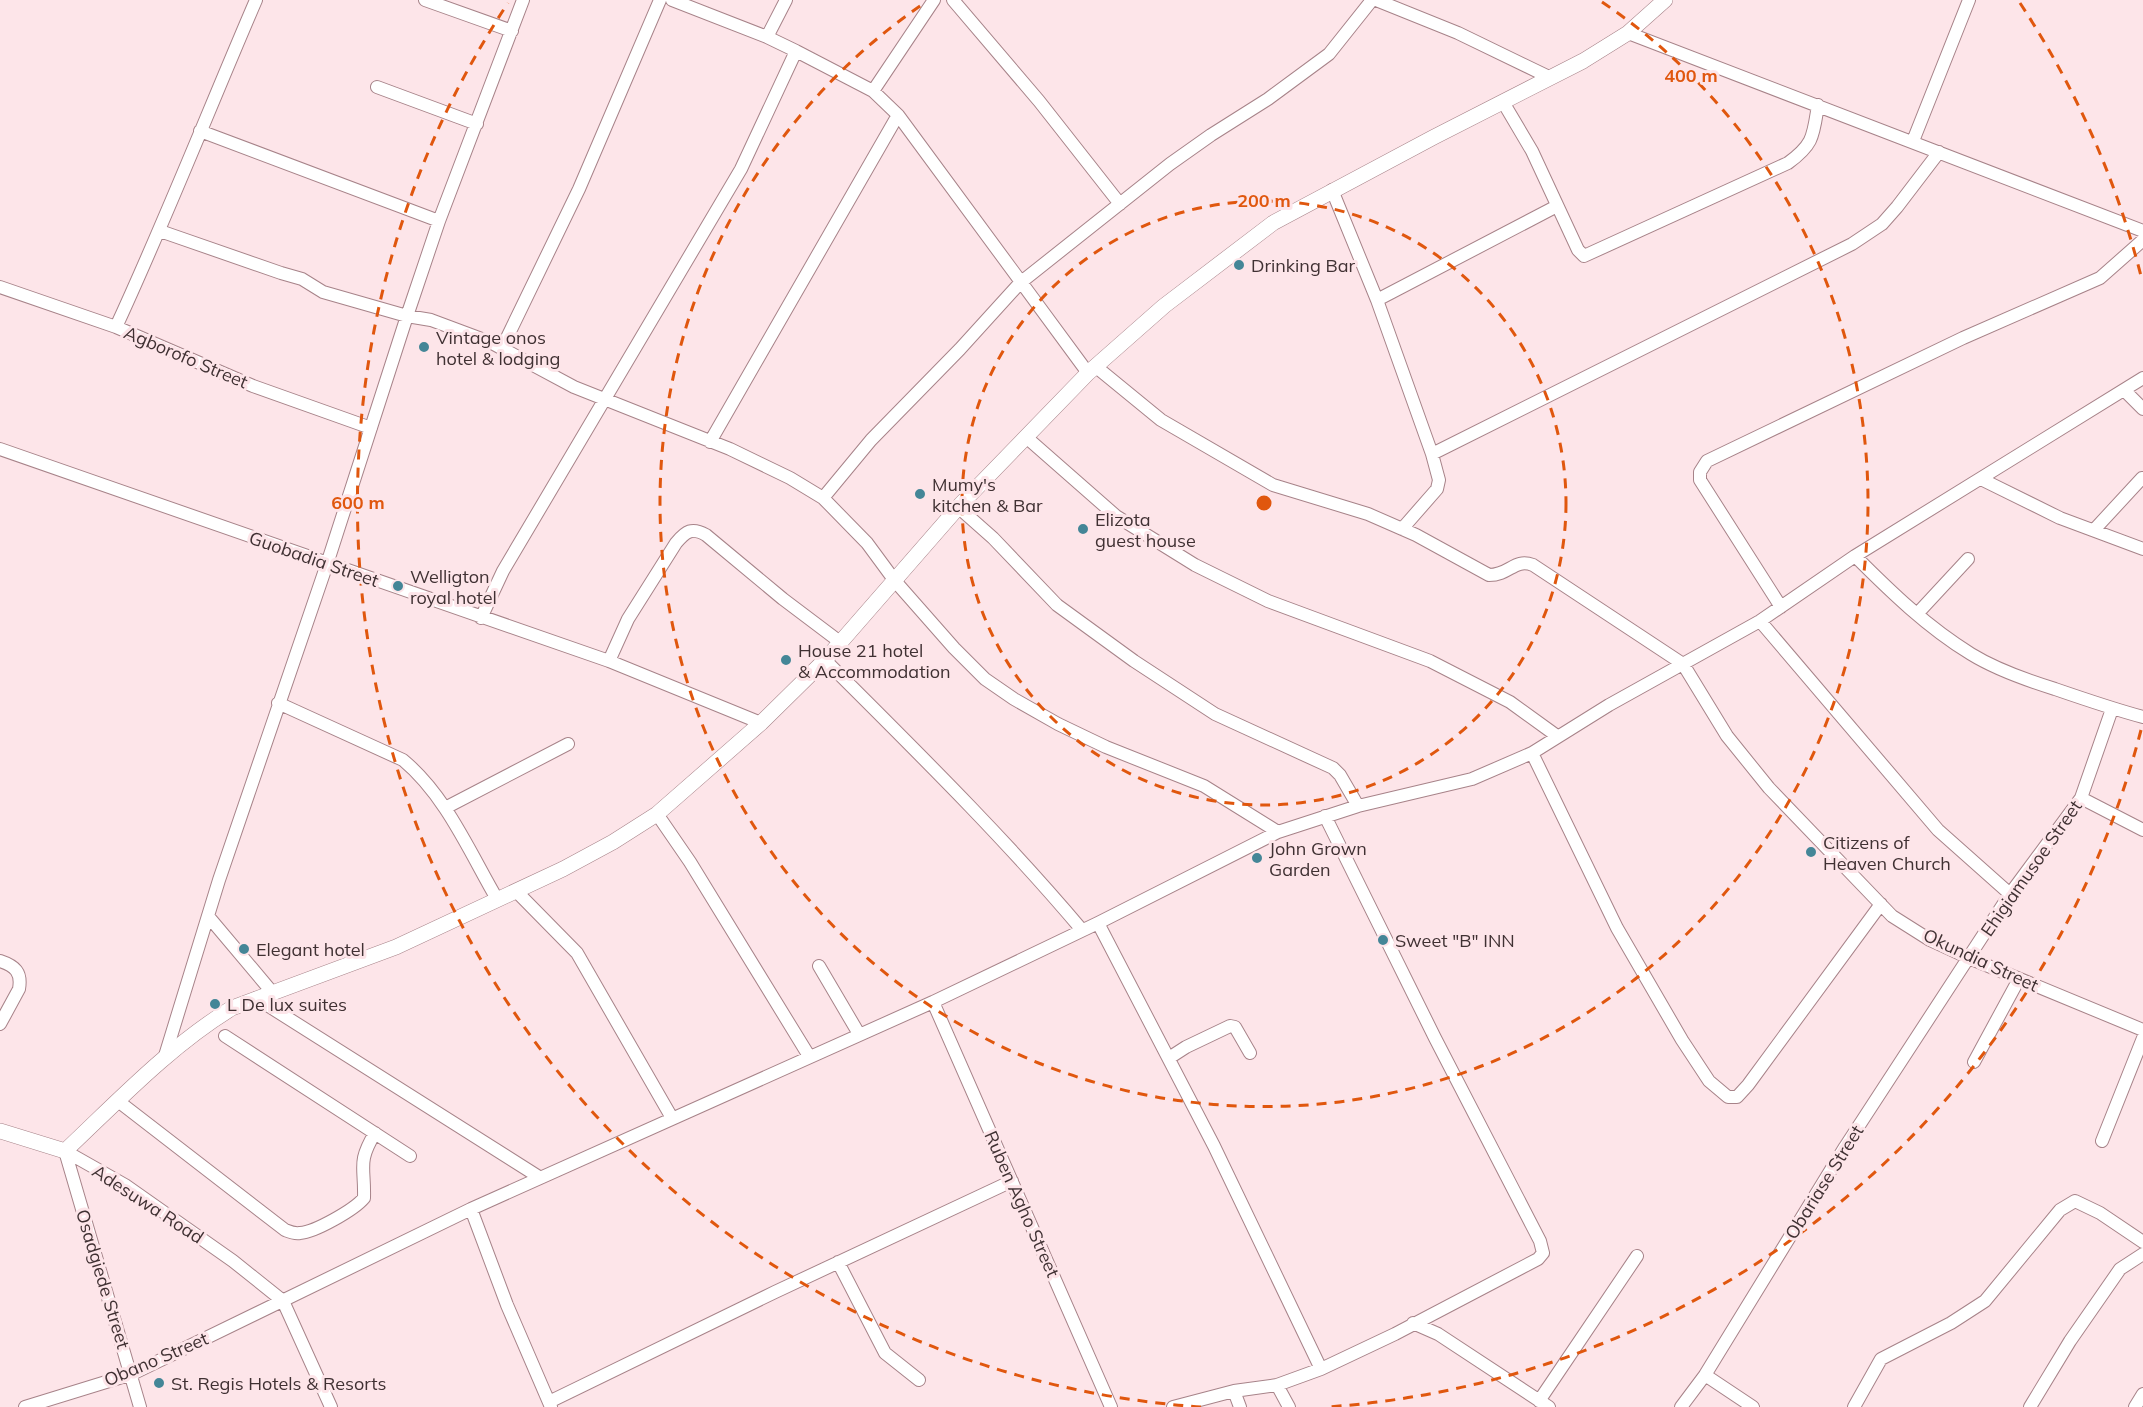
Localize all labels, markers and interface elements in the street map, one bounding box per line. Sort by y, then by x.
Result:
text: 400 m [1664,64,1718,87]
text: 200 m [1237,189,1291,212]
place label: Drinking Bar [1251,254,1356,277]
marker: Drinking Bar [1232,258,1246,272]
street label: Agborofo Street [121,321,251,393]
place label: Vintage onos hotel & lodging [436,326,560,370]
marker: Vintage onos hotel & lodging [417,340,431,354]
place label: Mumy's kitchen & Bar [932,473,1043,517]
marker: Mumy's kitchen & Bar [913,487,927,501]
text: 600 m [331,491,385,514]
centre of rings [1254,493,1274,513]
place label: Elizota guest house [1095,508,1196,552]
marker: Elizota guest house [1076,522,1090,536]
street label: Guobadia Street [246,526,382,592]
place label: Welligton royal hotel [410,565,497,609]
marker: Welligton royal hotel [391,579,405,593]
place label: House 21 hotel & Accommodation [798,639,951,683]
marker: House 21 hotel & Accommodation [779,653,793,667]
street label: Ehigiamusoe Street [1975,795,2087,941]
place label: Citizens of Heaven Church [1823,831,1951,875]
place label: John Grown Garden [1269,837,1367,881]
marker: Citizens of Heaven Church [1804,845,1818,859]
marker: John Grown Garden [1250,851,1264,865]
street label: Okundia Street [1920,923,2042,997]
place label: Sweet "B" INN [1395,929,1515,952]
marker: Sweet "B" INN [1376,933,1390,947]
place label: Elegant hotel [256,938,365,961]
marker: Elegant hotel [237,942,251,956]
place label: L De lux suites [227,993,347,1016]
marker: L De lux suites [208,997,222,1011]
street label: Obariase Street [1780,1121,1868,1243]
street label: Ruben Agho Street [979,1127,1065,1281]
street label: Adesuwa Road [88,1159,208,1249]
street label: Osadgiede Street [71,1207,135,1351]
street label: Obano Street [101,1327,211,1391]
place label: St. Regis Hotels & Resorts [171,1372,387,1395]
marker: St. Regis Hotels & Resorts [152,1376,166,1390]

